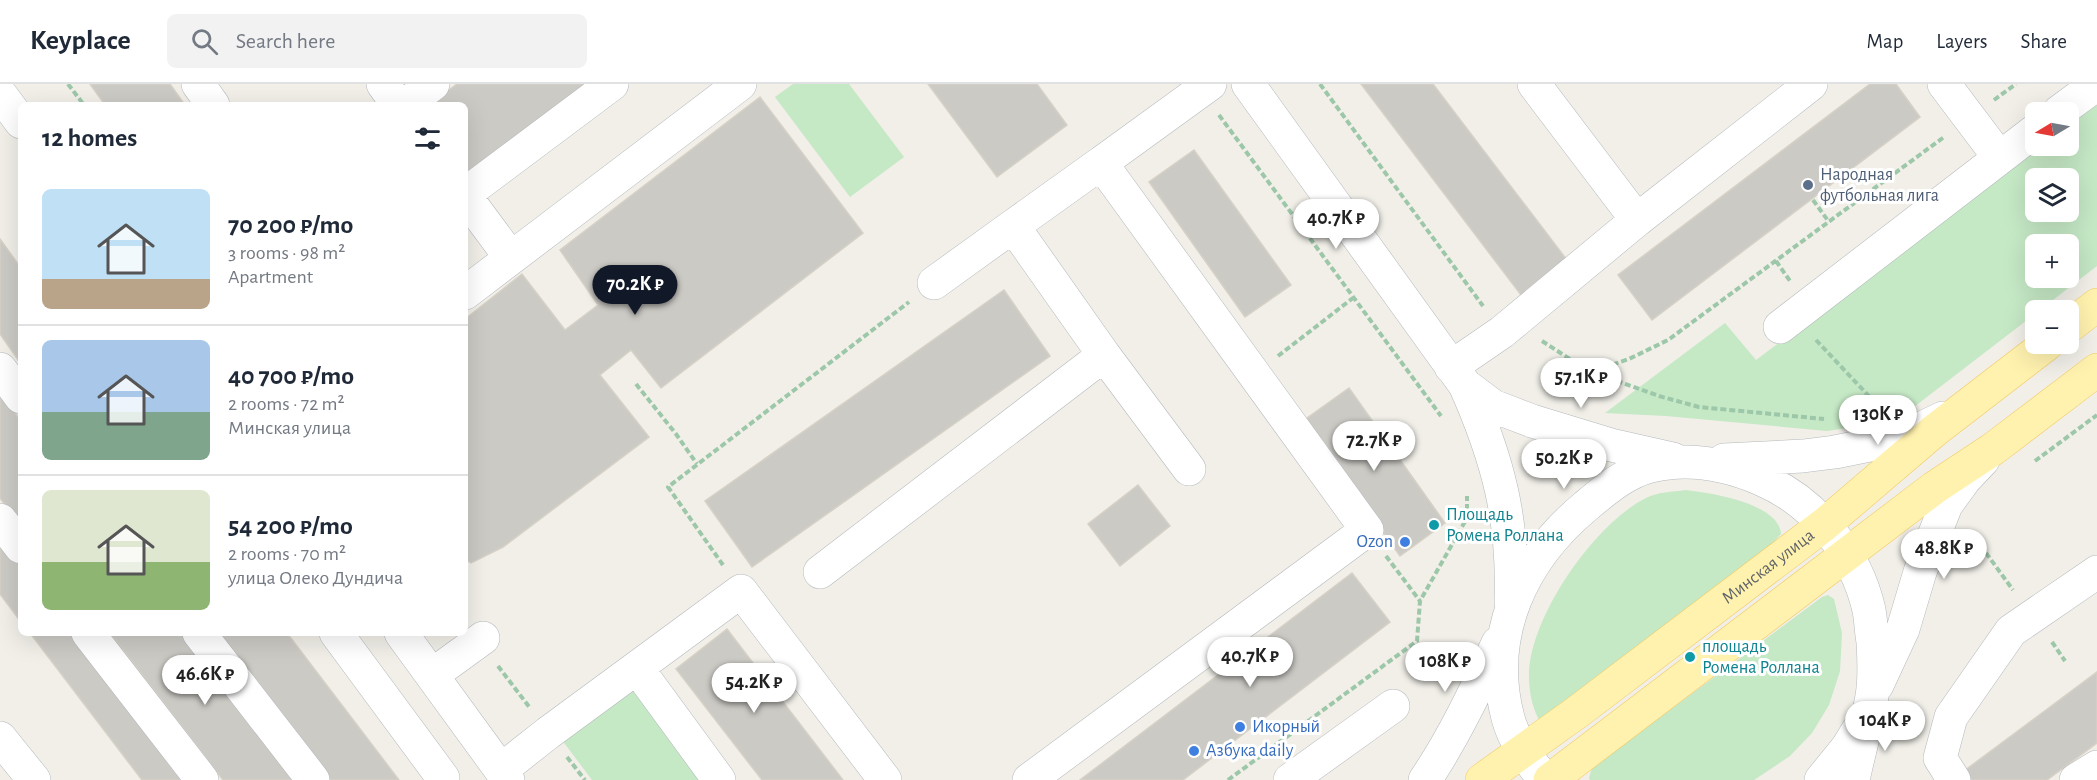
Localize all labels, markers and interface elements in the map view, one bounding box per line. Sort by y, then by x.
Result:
search box [167,14,587,68]
icon: search [188,25,221,58]
text: Keyplace [30,27,131,55]
text: Search here [236,30,335,52]
text: Map [1867,31,1903,52]
text: Layers [1936,31,1987,52]
text: Share [2020,31,2067,52]
north arrow [2025,102,2079,156]
map controls [2025,102,2079,354]
icon: filters [411,122,444,155]
text: 12 homes [42,125,137,151]
place label: Народная футбольная лига [1820,166,1939,205]
button: layers [2025,168,2079,222]
marker: Народная футбольная лига [1801,178,1815,192]
pin: 40.7K ₽ [1281,199,1391,250]
text: 40.7K ₽ [1307,208,1365,228]
text: 70 200 ₽/mo [228,212,353,238]
icon: home [90,213,162,285]
button: + [2025,234,2079,288]
text: 3 rooms · 98 m² [228,243,345,263]
pin: 70.2K ₽ [580,265,690,316]
text: Apartment [228,267,313,287]
text: 70.2K ₽ [606,274,664,294]
button: − [2025,300,2079,354]
pin: 57.1K ₽ [1526,358,1636,409]
text: 40 700 ₽/mo [228,363,354,389]
icon: home [90,364,162,436]
text: 57.1K ₽ [1554,367,1608,387]
text: 2 rooms · 72 m² [228,394,345,414]
pin: 130K ₽ [1829,395,1927,446]
text: 130K ₽ [1853,404,1903,424]
text: Минская улица [228,418,351,438]
pin: 72.7K ₽ [1319,421,1429,472]
text: 72.7K ₽ [1346,430,1402,450]
pin: 50.2K ₽ [1509,439,1619,490]
text: 50.2K ₽ [1535,448,1593,468]
place label: Площадь Ромена Роллана [1446,506,1564,545]
text: 54 200 ₽/mo [228,513,353,539]
icon: home [90,514,162,586]
marker: Площадь Ромена Роллана [1427,518,1441,532]
street label: Минская улица [1719,526,1818,608]
pin: 48.8K ₽ [1889,529,1999,580]
place label: Ozon [1356,533,1393,551]
marker: Ozon [1398,535,1412,549]
text: 48.8K ₽ [1915,538,1973,558]
text: 2 rooms · 70 m² [228,544,346,564]
text: улица Олеко Дундича [228,568,403,588]
pin: 40.7K ₽ [1195,637,1305,688]
place label: площадь Ромена Роллана [1702,638,1820,677]
pin: 108K ₽ [1396,642,1494,693]
text: 40.7K ₽ [1221,646,1279,666]
marker: площадь Ромена Роллана [1683,650,1697,664]
text: 108K ₽ [1419,651,1471,671]
pin: 46.6K ₽ [150,655,260,706]
pin: 54.2K ₽ [699,663,809,714]
text: 46.6K ₽ [176,664,234,684]
text: 54.2K ₽ [726,672,782,692]
pin: 104K ₽ [1836,701,1934,752]
text: 104K ₽ [1859,710,1911,730]
place label: Икорный [1252,718,1320,736]
marker: Икорный [1233,720,1247,734]
place label: Азбука daily [1206,741,1294,760]
marker: Азбука daily [1187,744,1201,758]

